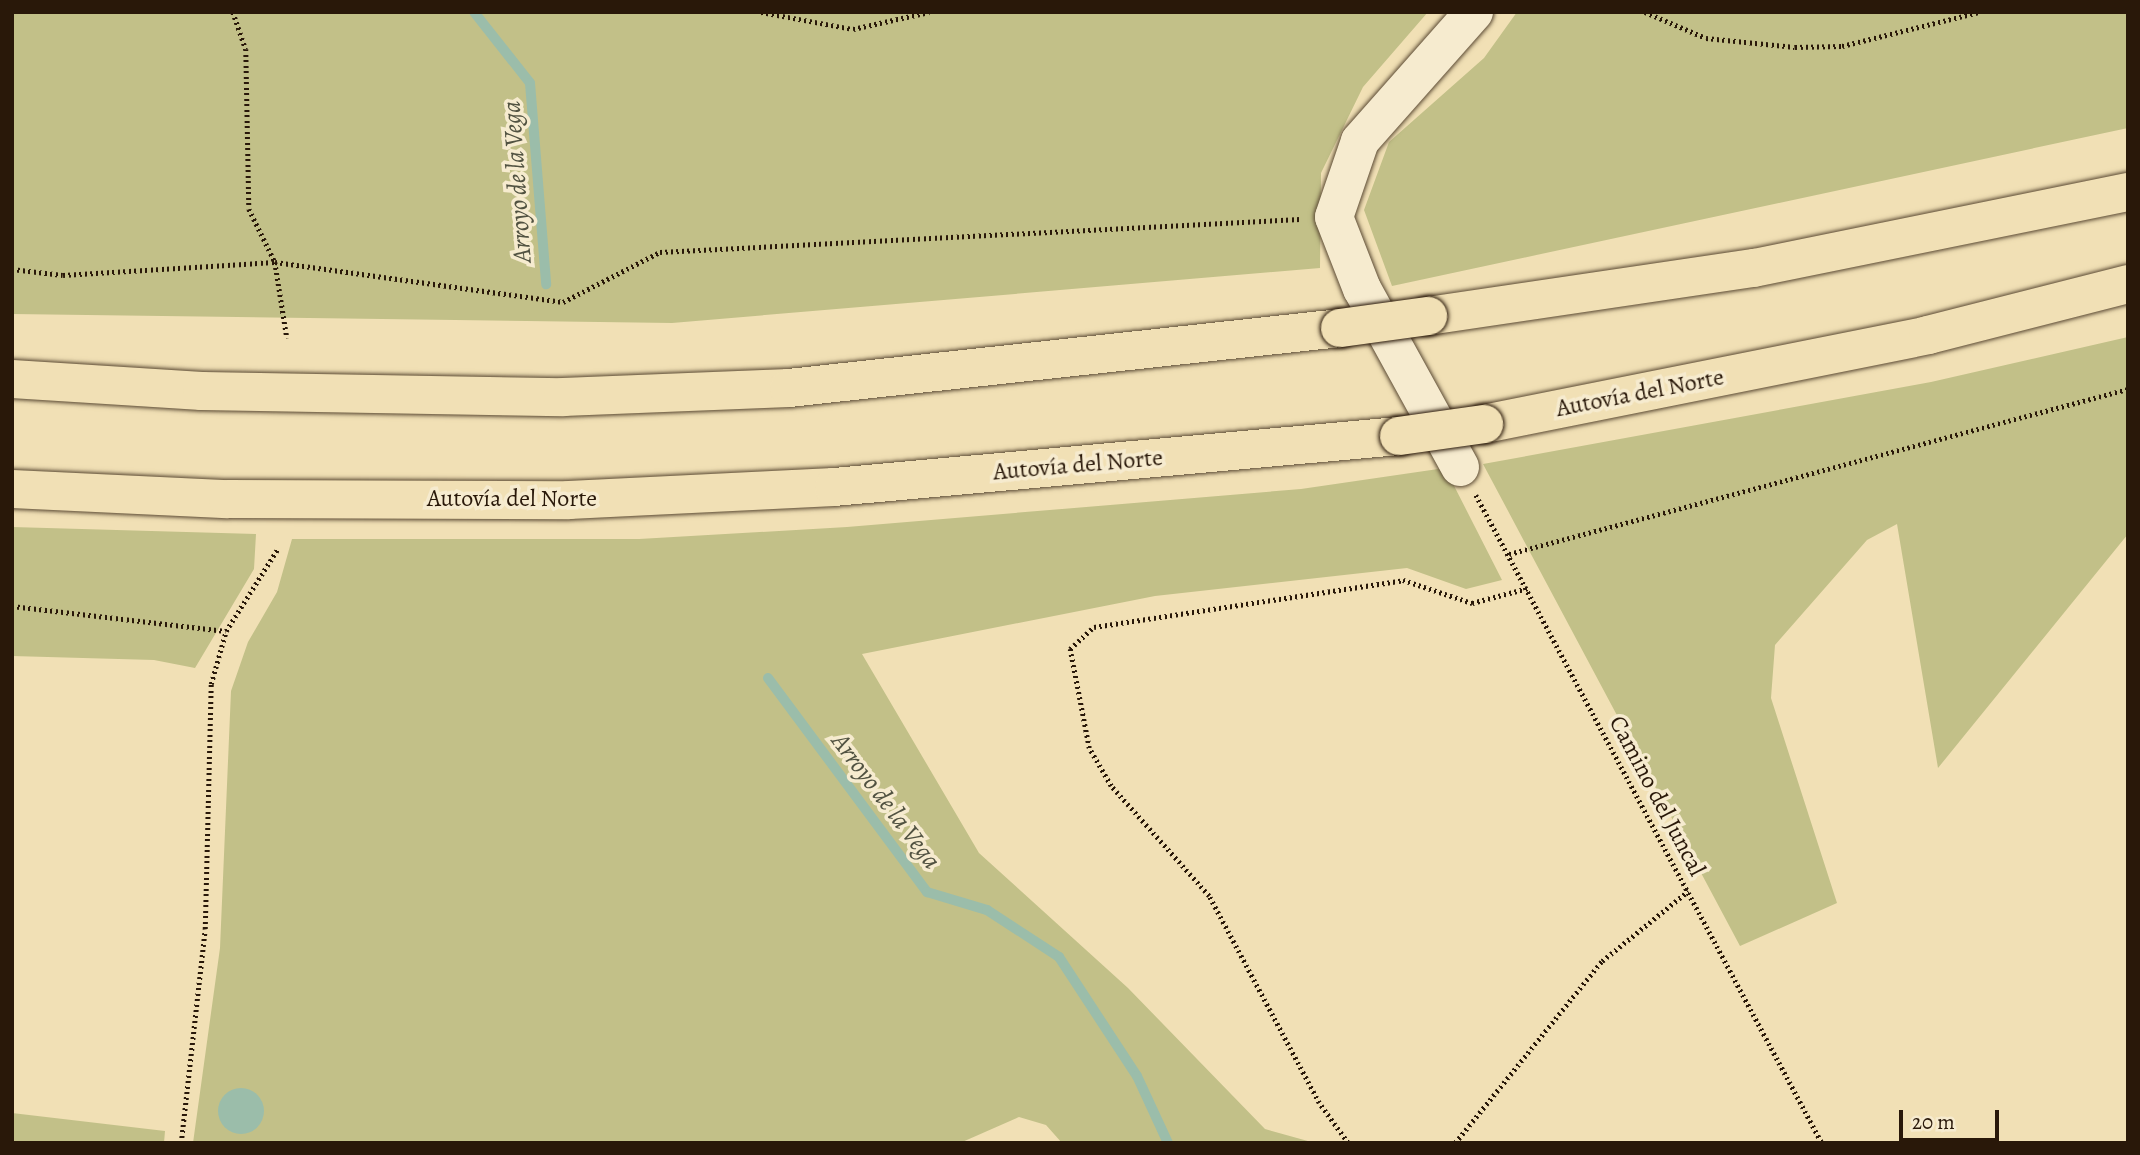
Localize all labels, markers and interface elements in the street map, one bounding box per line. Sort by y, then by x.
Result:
water label: Arroyo de la Vega [496,100,538,264]
street label: Autovía del Norte [1554,363,1726,423]
street label: Autovía del Norte [992,443,1164,487]
street label: Autovía del Norte [427,485,597,513]
street label: Camino del Juncal [1603,711,1711,881]
water label: Arroyo de la Vega [825,727,947,875]
scale bar [1902,1096,2002,1140]
text: 20 m [1912,1108,1955,1136]

